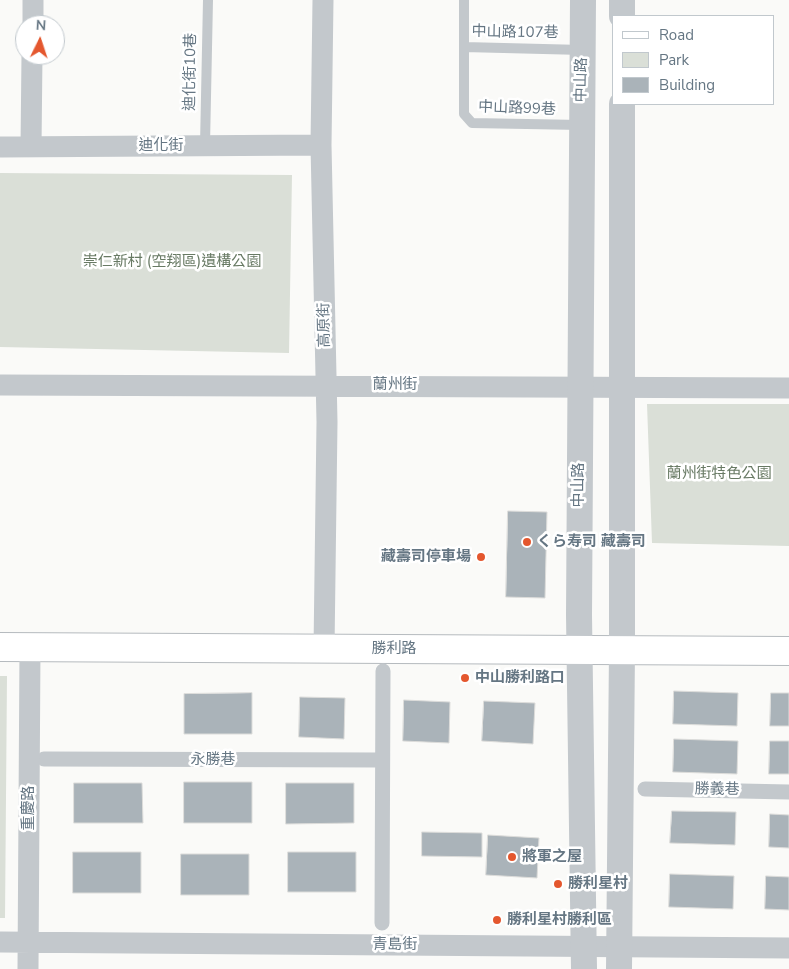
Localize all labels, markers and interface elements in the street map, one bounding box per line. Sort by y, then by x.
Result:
north arrow [15,15,65,65]
legend [612,15,774,105]
text: N [35,16,47,35]
street label: 中山路107巷 [471,23,559,43]
text: Road [659,25,694,45]
street label: 迪化街10巷 [181,33,201,111]
text: Park [659,50,689,70]
street label: 中山路 [573,57,591,103]
text: Building [659,75,715,95]
street label: 中山路99巷 [478,99,556,119]
street label: 迪化街 [139,137,183,155]
park label: 崇仁新村 (空翔區)遺構公園 [83,253,261,271]
street label: 高原街 [316,302,334,348]
street label: 蘭州街 [373,376,417,394]
street label: 中山路 [570,463,588,507]
park label: 蘭州街特色公園 [667,465,771,483]
place label: くら寿司 藏壽司 [537,533,646,551]
marker: くら寿司 藏壽司 [521,536,533,548]
place label: 藏壽司停車場 [381,548,471,566]
marker: 藏壽司停車場 [475,551,487,563]
street label: 勝利路 [372,640,416,658]
place label: 中山勝利路口 [475,669,565,687]
marker: 中山勝利路口 [459,672,471,684]
street label: 永勝巷 [191,751,235,769]
street label: 勝義巷 [694,781,740,799]
street label: 重慶路 [20,786,38,830]
place label: 將軍之屋 [522,848,582,866]
marker: 將軍之屋 [506,851,518,863]
place label: 勝利星村 [568,875,628,893]
marker: 勝利星村 [552,878,564,890]
place label: 勝利星村勝利區 [507,911,612,929]
marker: 勝利星村勝利區 [491,914,503,926]
street label: 青島街 [373,936,417,954]

